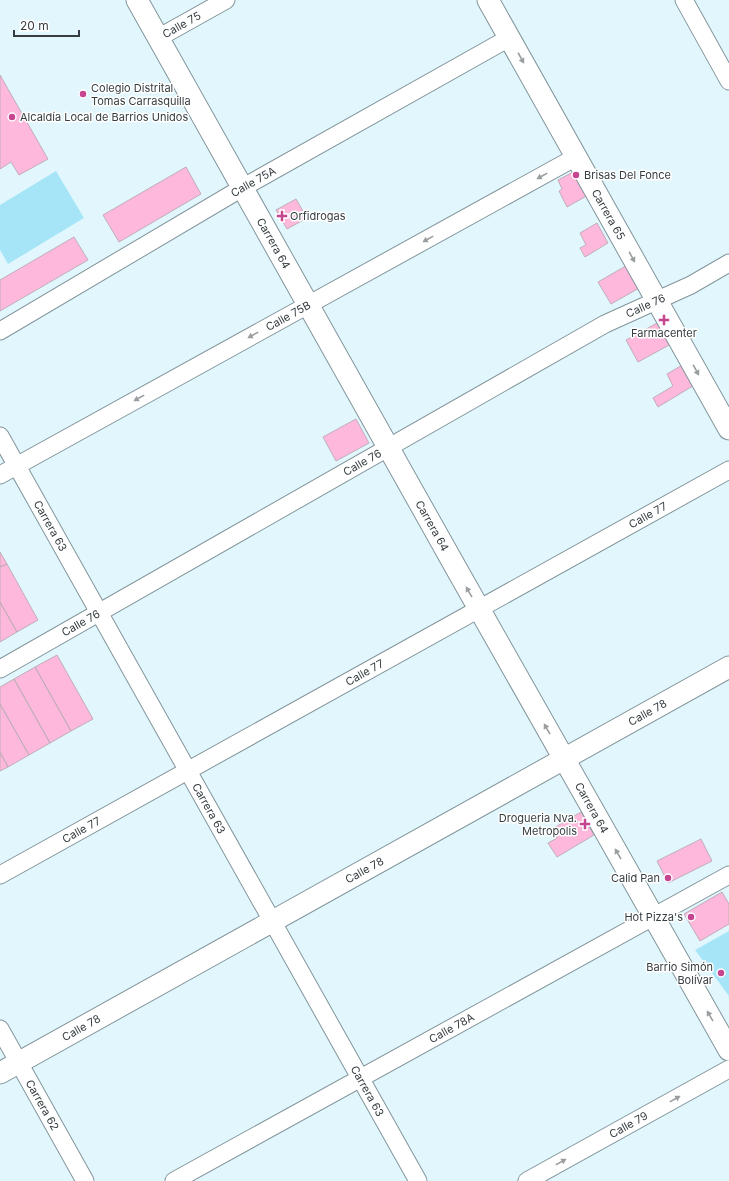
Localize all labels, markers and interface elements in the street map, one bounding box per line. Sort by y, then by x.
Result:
street label: Calle 75 [160,8,204,41]
scale bar [14,12,79,38]
text: 20 m [20,18,49,33]
one-way arrow [517,53,524,64]
place label: Colegio Distrital Tomas Carrasquilla [91,81,191,108]
marker: Colegio Distrital Tomas Carrasquilla [78,89,88,99]
place label: Alcaldía Local de Barrios Unidos [20,110,188,124]
marker: Alcaldía Local de Barrios Unidos [7,112,17,122]
street label: Calle 75A [228,163,279,200]
place label: Brisas Del Fonce [584,168,671,182]
marker: Brisas Del Fonce [571,170,581,180]
one-way arrow [536,173,548,180]
street label: Carrera 65 [589,187,628,243]
place label: Orfidrogas [290,209,346,223]
marker: Orfidrogas [277,211,287,221]
street label: Carrera 64 [254,215,294,271]
one-way arrow [422,235,434,242]
one-way arrow [629,251,636,263]
street label: Calle 76 [624,290,668,321]
street label: Calle 75B [263,298,313,334]
marker: Farmacenter [659,315,669,325]
place label: Farmacenter [631,326,697,340]
one-way arrow [247,332,259,339]
one-way arrow [693,365,700,376]
one-way arrow [133,395,145,401]
street label: Calle 76 [341,446,384,479]
street label: Carrera 63 [31,498,70,554]
street label: Carrera 64 [412,498,452,554]
street label: Calle 77 [626,499,669,531]
one-way arrow [465,586,472,597]
street label: Calle 76 [59,606,103,639]
street label: Calle 77 [343,656,386,689]
street label: Calle 78 [626,696,669,729]
one-way arrow [543,723,550,735]
street label: Carrera 64 [572,780,612,836]
street label: Carrera 63 [189,781,229,836]
place label: Drogueria Nva. Metropolis [499,811,577,838]
street label: Calle 77 [60,814,103,846]
marker: Drogueria Nva. Metropolis [580,819,590,829]
one-way arrow [614,848,621,860]
street label: Calle 78 [343,854,386,886]
place label: Calid Pan [611,871,660,885]
marker: Calid Pan [663,873,673,883]
place label: Hot Pizza's [624,910,683,924]
marker: Hot Pizza's [686,912,696,922]
place label: Barrio Simón Bolívar [646,960,713,987]
marker: Barrio Simón Bolívar [716,968,726,978]
street label: Calle 78A [427,1010,477,1046]
one-way arrow [706,1010,713,1022]
street label: Calle 78 [60,1011,103,1044]
street label: Carrera 63 [348,1063,387,1119]
street label: Carrera 62 [23,1077,62,1133]
one-way arrow [669,1095,681,1102]
street label: Calle 79 [607,1108,650,1141]
one-way arrow [556,1159,567,1165]

